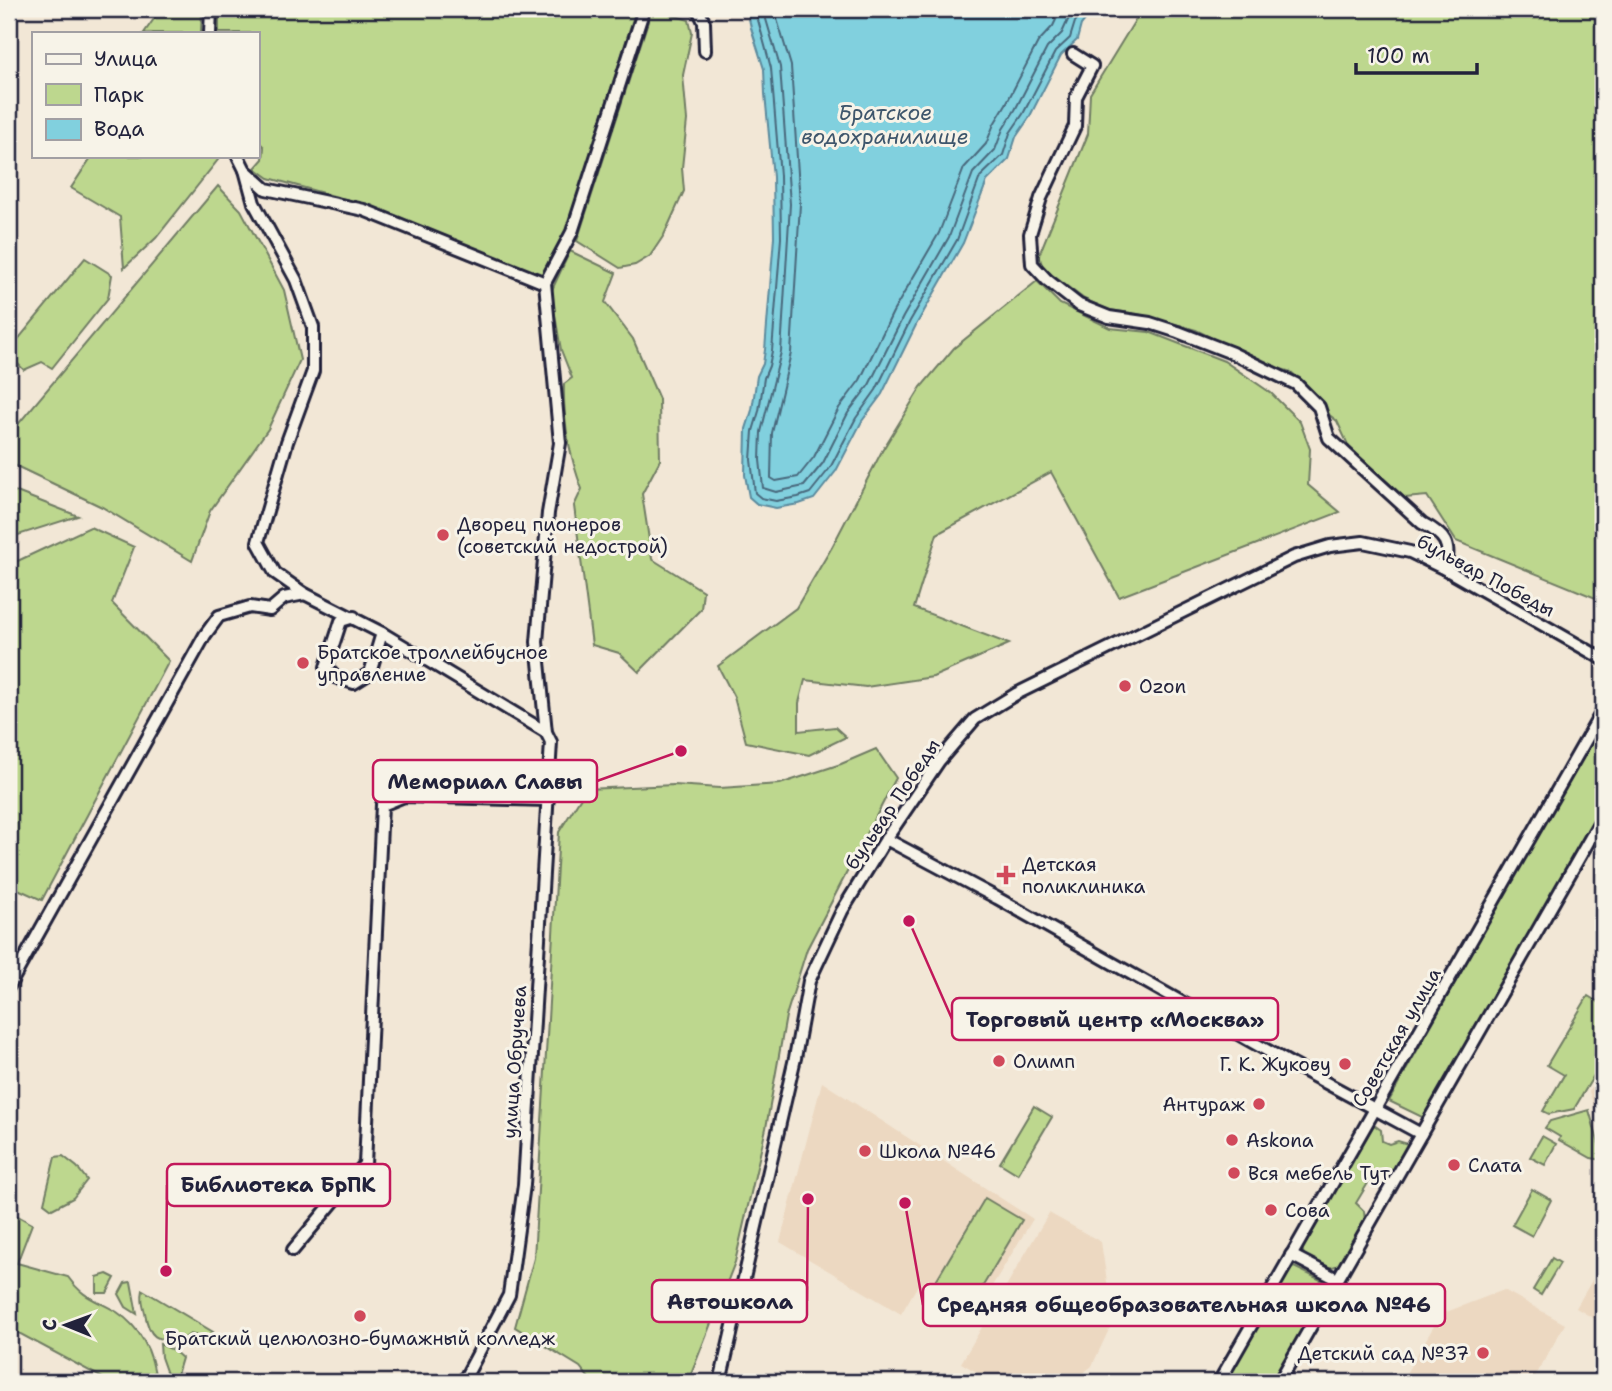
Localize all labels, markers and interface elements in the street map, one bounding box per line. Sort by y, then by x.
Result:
legend [32,32,259,158]
scale bar [1356,32,1477,76]
text: 100 m [1367,42,1430,70]
text: Улица [94,45,157,73]
text: Парк [94,81,144,109]
water label: Братское водохранилище [801,99,969,151]
text: Вода [94,115,144,143]
place label: Дворец пионеров (советский недострой) [457,512,668,559]
marker: Дворец пионеров (советский недострой) [435,527,451,543]
street label: бульвар Победы [1412,528,1559,622]
place label: Братское троллейбусное управление [317,640,548,687]
marker: Братское троллейбусное управление [295,655,311,671]
place label: Ozon [1139,674,1186,699]
marker: Ozon [1117,678,1133,694]
street label: бульвар Победы [839,734,946,875]
callout: Мемориал Славы [373,760,597,802]
text: Мемориал Славы [387,768,583,796]
place label: Детская поликлиника [1022,852,1145,899]
marker: Детская поликлиника [996,865,1016,885]
street label: Советская улица [1346,963,1447,1112]
street label: улица Обручева [497,985,532,1139]
callout: Торговый центр «Москва» [952,998,1278,1040]
text: Торговый центр «Москва» [966,1006,1264,1034]
place label: Олимп [1013,1049,1075,1074]
place label: Г. К. Жукову [1219,1052,1331,1077]
marker: Олимп [991,1053,1007,1069]
marker: Г. К. Жукову [1337,1056,1353,1072]
place label: Антураж [1163,1092,1245,1117]
marker: Антураж [1251,1096,1267,1112]
place label: Askona [1246,1128,1314,1153]
marker: Askona [1224,1132,1240,1148]
place label: Школа №46 [879,1139,996,1164]
marker: Школа №46 [857,1143,873,1159]
place label: Слата [1468,1153,1522,1178]
marker: Слата [1446,1157,1462,1173]
place label: Вся мебель Тут [1248,1161,1390,1186]
callout: Библиотека БрПК [167,1164,390,1206]
marker: Вся мебель Тут [1226,1165,1242,1181]
text: Библиотека БрПК [180,1171,376,1199]
place label: Сова [1285,1198,1330,1223]
marker: Сова [1263,1202,1279,1218]
callout: Автошкола [652,1280,807,1322]
callout: Средняя общеобразовательная школа №46 [923,1284,1445,1326]
text: Автошкола [667,1288,794,1316]
north arrow [32,1290,102,1360]
text: Средняя общеобразовательная школа №46 [937,1291,1431,1319]
marker: Братский целюлозно-бумажный колледж [352,1308,368,1324]
text: С [37,1319,62,1331]
place label: Братский целюлозно-бумажный колледж [165,1326,555,1351]
place label: Детский сад №37 [1297,1341,1469,1366]
marker: Детский сад №37 [1475,1345,1491,1361]

